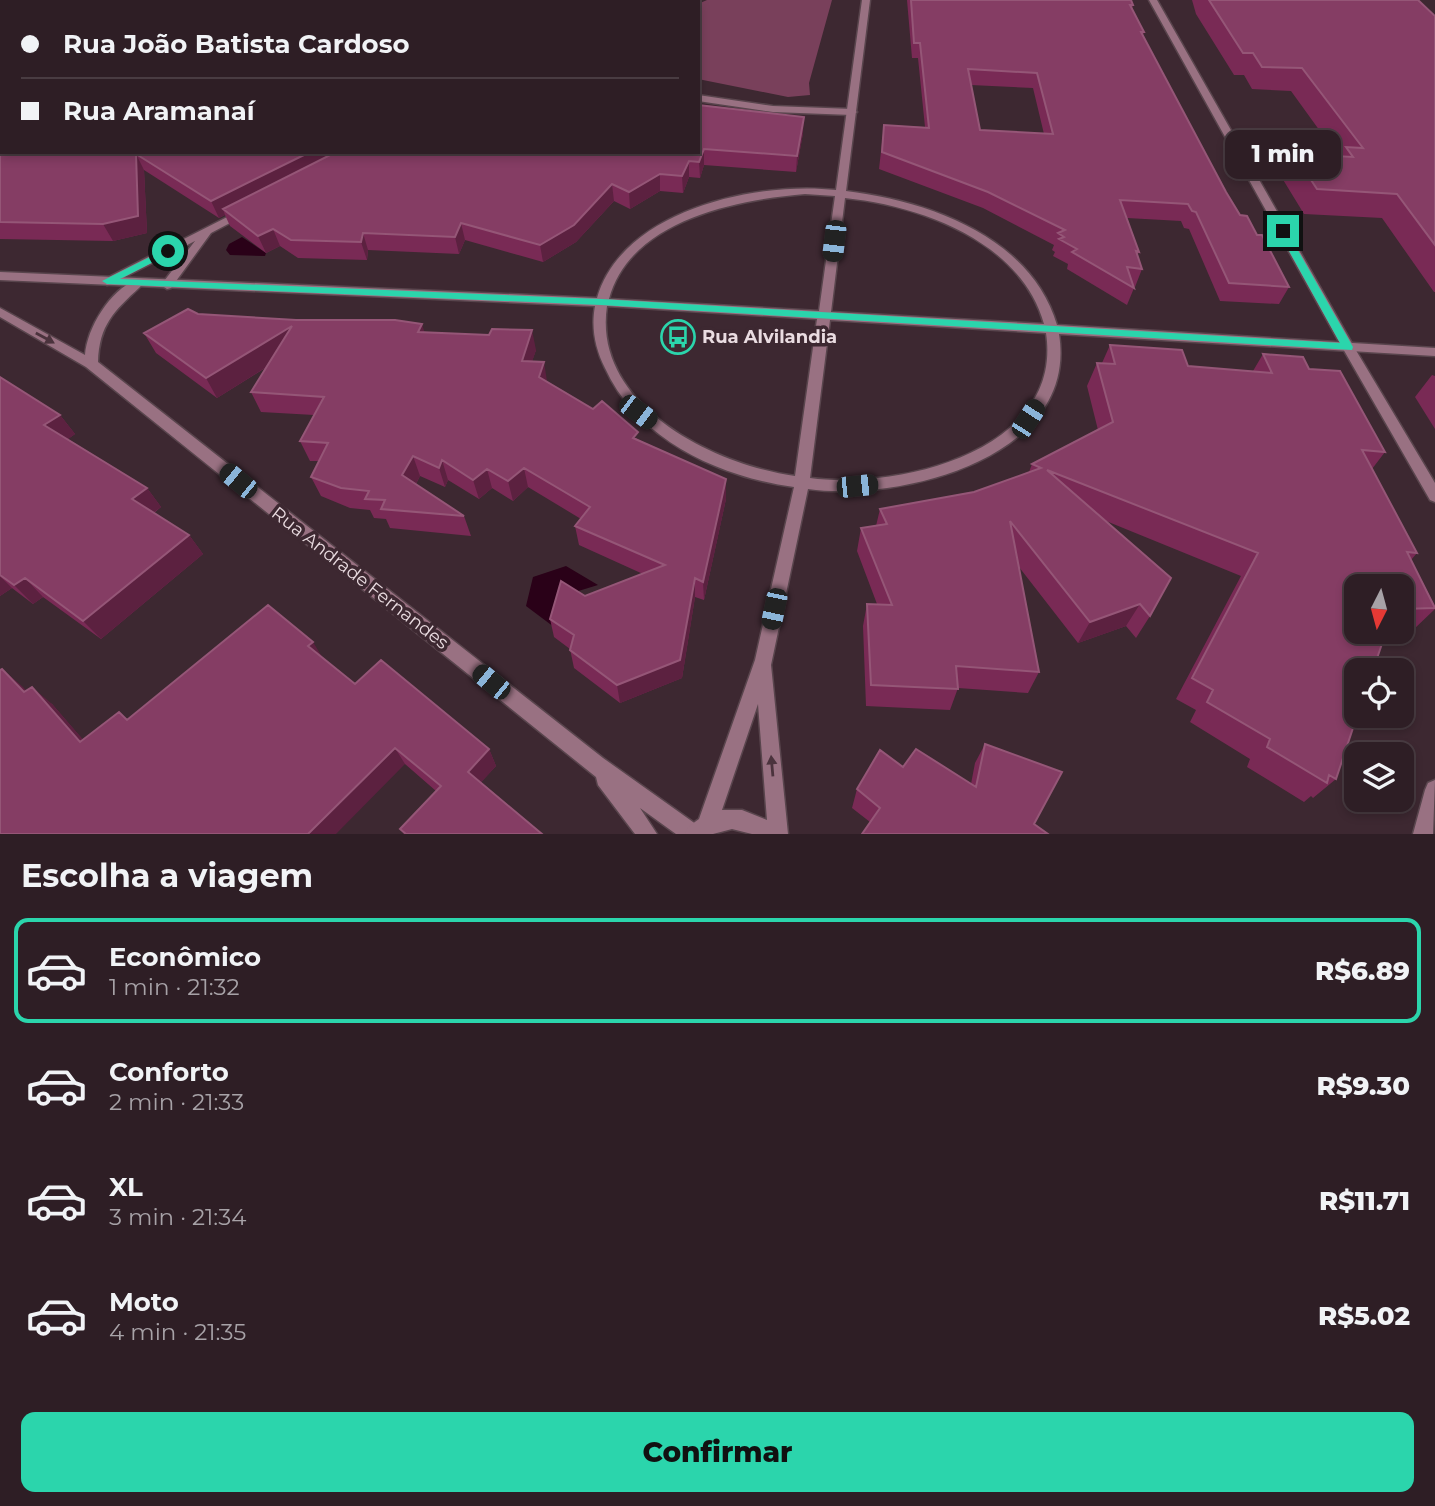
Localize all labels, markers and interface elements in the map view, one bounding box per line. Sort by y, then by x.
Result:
text: Rua João Batista Cardoso [63,28,410,60]
text: Rua Aramanaí [63,95,255,127]
callout: 1 min [1225,130,1341,178]
text: 1 min [1251,140,1315,168]
route end [1267,215,1299,247]
car [822,219,847,263]
route start [152,235,184,267]
bus stop icon: Rua Alvilandia [659,318,697,356]
place label: Rua Alvilandia [702,326,837,348]
one-way arrow [36,332,55,344]
car [615,391,662,433]
car [1008,396,1049,442]
car [216,460,261,502]
car [836,473,879,499]
street label: Rua Andrade Fernandes [267,502,453,654]
north arrow [1344,574,1414,644]
map controls [1344,574,1414,812]
car [760,586,789,632]
button: locate [1344,658,1414,728]
car [469,661,514,703]
button: layers [1344,742,1414,812]
one-way arrow [766,755,777,777]
text: Escolha a viagem [21,856,313,895]
icon: car [25,939,88,1002]
text: Econômico [109,941,261,973]
text: R$6.89 [1315,955,1410,987]
text: 1 min · 21:32 [109,973,239,1001]
icon: car [25,1054,88,1117]
text: Conforto [109,1056,229,1088]
text: R$9.30 [1317,1070,1410,1102]
text: 2 min · 21:33 [109,1088,244,1116]
icon: car [25,1169,88,1232]
text: XL [109,1171,143,1203]
text: R$11.71 [1319,1185,1410,1217]
text: 3 min · 21:34 [109,1203,246,1231]
icon: car [25,1284,88,1347]
text: Moto [109,1286,179,1318]
text: R$5.02 [1318,1300,1410,1332]
text: 4 min · 21:35 [109,1318,246,1346]
button: Confirmar [21,1412,1414,1492]

